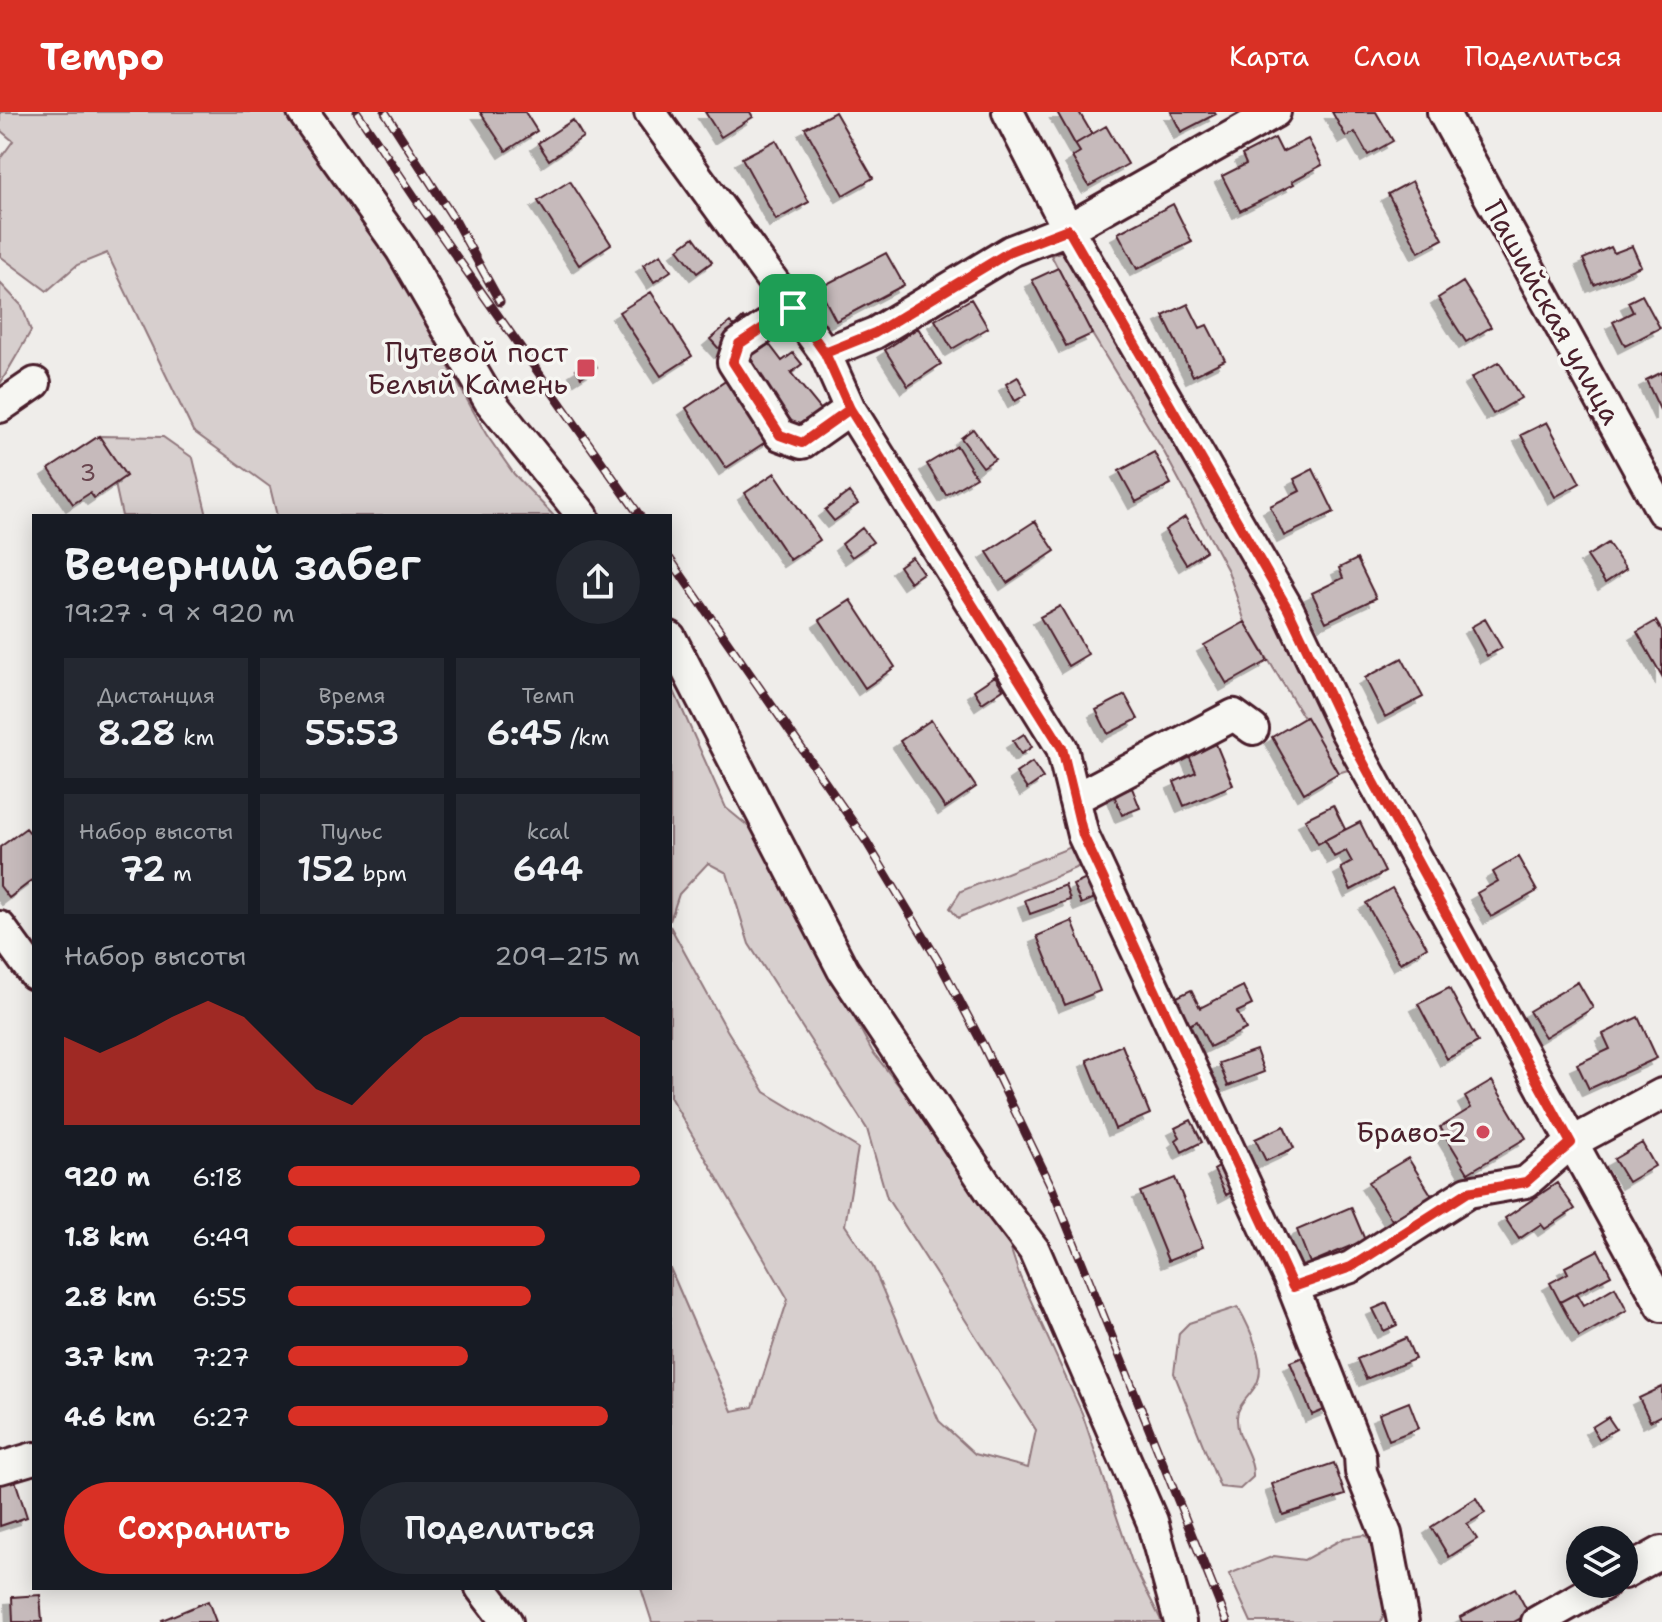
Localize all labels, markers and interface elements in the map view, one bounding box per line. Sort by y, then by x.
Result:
text: Tempo [40,31,164,82]
text: Карта [1229,37,1309,75]
text: Слои [1353,37,1420,75]
text: Поделиться [1464,37,1622,75]
street label: Пашийская улица [1475,193,1631,431]
pin [759,274,827,342]
icon: arrive [771,286,815,330]
place label: Путевой пост Белый Камень [367,333,569,403]
marker: Путевой пост Белый Камень [575,357,597,379]
house number: 3 [80,457,96,489]
text: Вечерний забег [64,535,421,594]
button: share [556,540,640,624]
text: 19:27 · 9 × 920 m [64,595,295,630]
text: Дистанция [97,681,215,710]
text: Время [318,681,386,710]
text: Темп [521,681,575,710]
text: 8.28 [98,710,176,756]
text: 55:53 [305,710,399,756]
text: 6:45 [487,710,563,756]
text: km [176,723,214,752]
text: /km [563,723,609,752]
text: Набор высоты [79,817,233,846]
text: Пульс [321,817,383,846]
text: kcal [527,817,569,846]
text: 72 [120,846,166,892]
text: 152 [297,846,355,892]
text: 644 [513,846,583,892]
text: m [166,859,192,888]
text: bpm [355,859,407,888]
text: Набор высоты [64,938,246,973]
text: 209–215 m [494,938,640,973]
place label: Браво-2 [1356,1113,1467,1151]
marker: Браво-2 [1474,1123,1492,1141]
text: 920 m [64,1159,150,1194]
text: 6:18 [192,1159,243,1194]
text: 1.8 km [64,1219,149,1254]
text: 6:49 [192,1219,250,1254]
text: 2.8 km [64,1279,157,1314]
text: 6:55 [192,1279,247,1314]
text: 3.7 km [64,1339,154,1374]
text: 7:27 [192,1339,250,1374]
text: 4.6 km [64,1399,155,1434]
text: 6:27 [192,1399,250,1434]
button: Сохранить [64,1482,344,1574]
button: Поделиться [360,1482,640,1574]
map controls [1566,1526,1638,1598]
button: layers [1566,1526,1638,1598]

